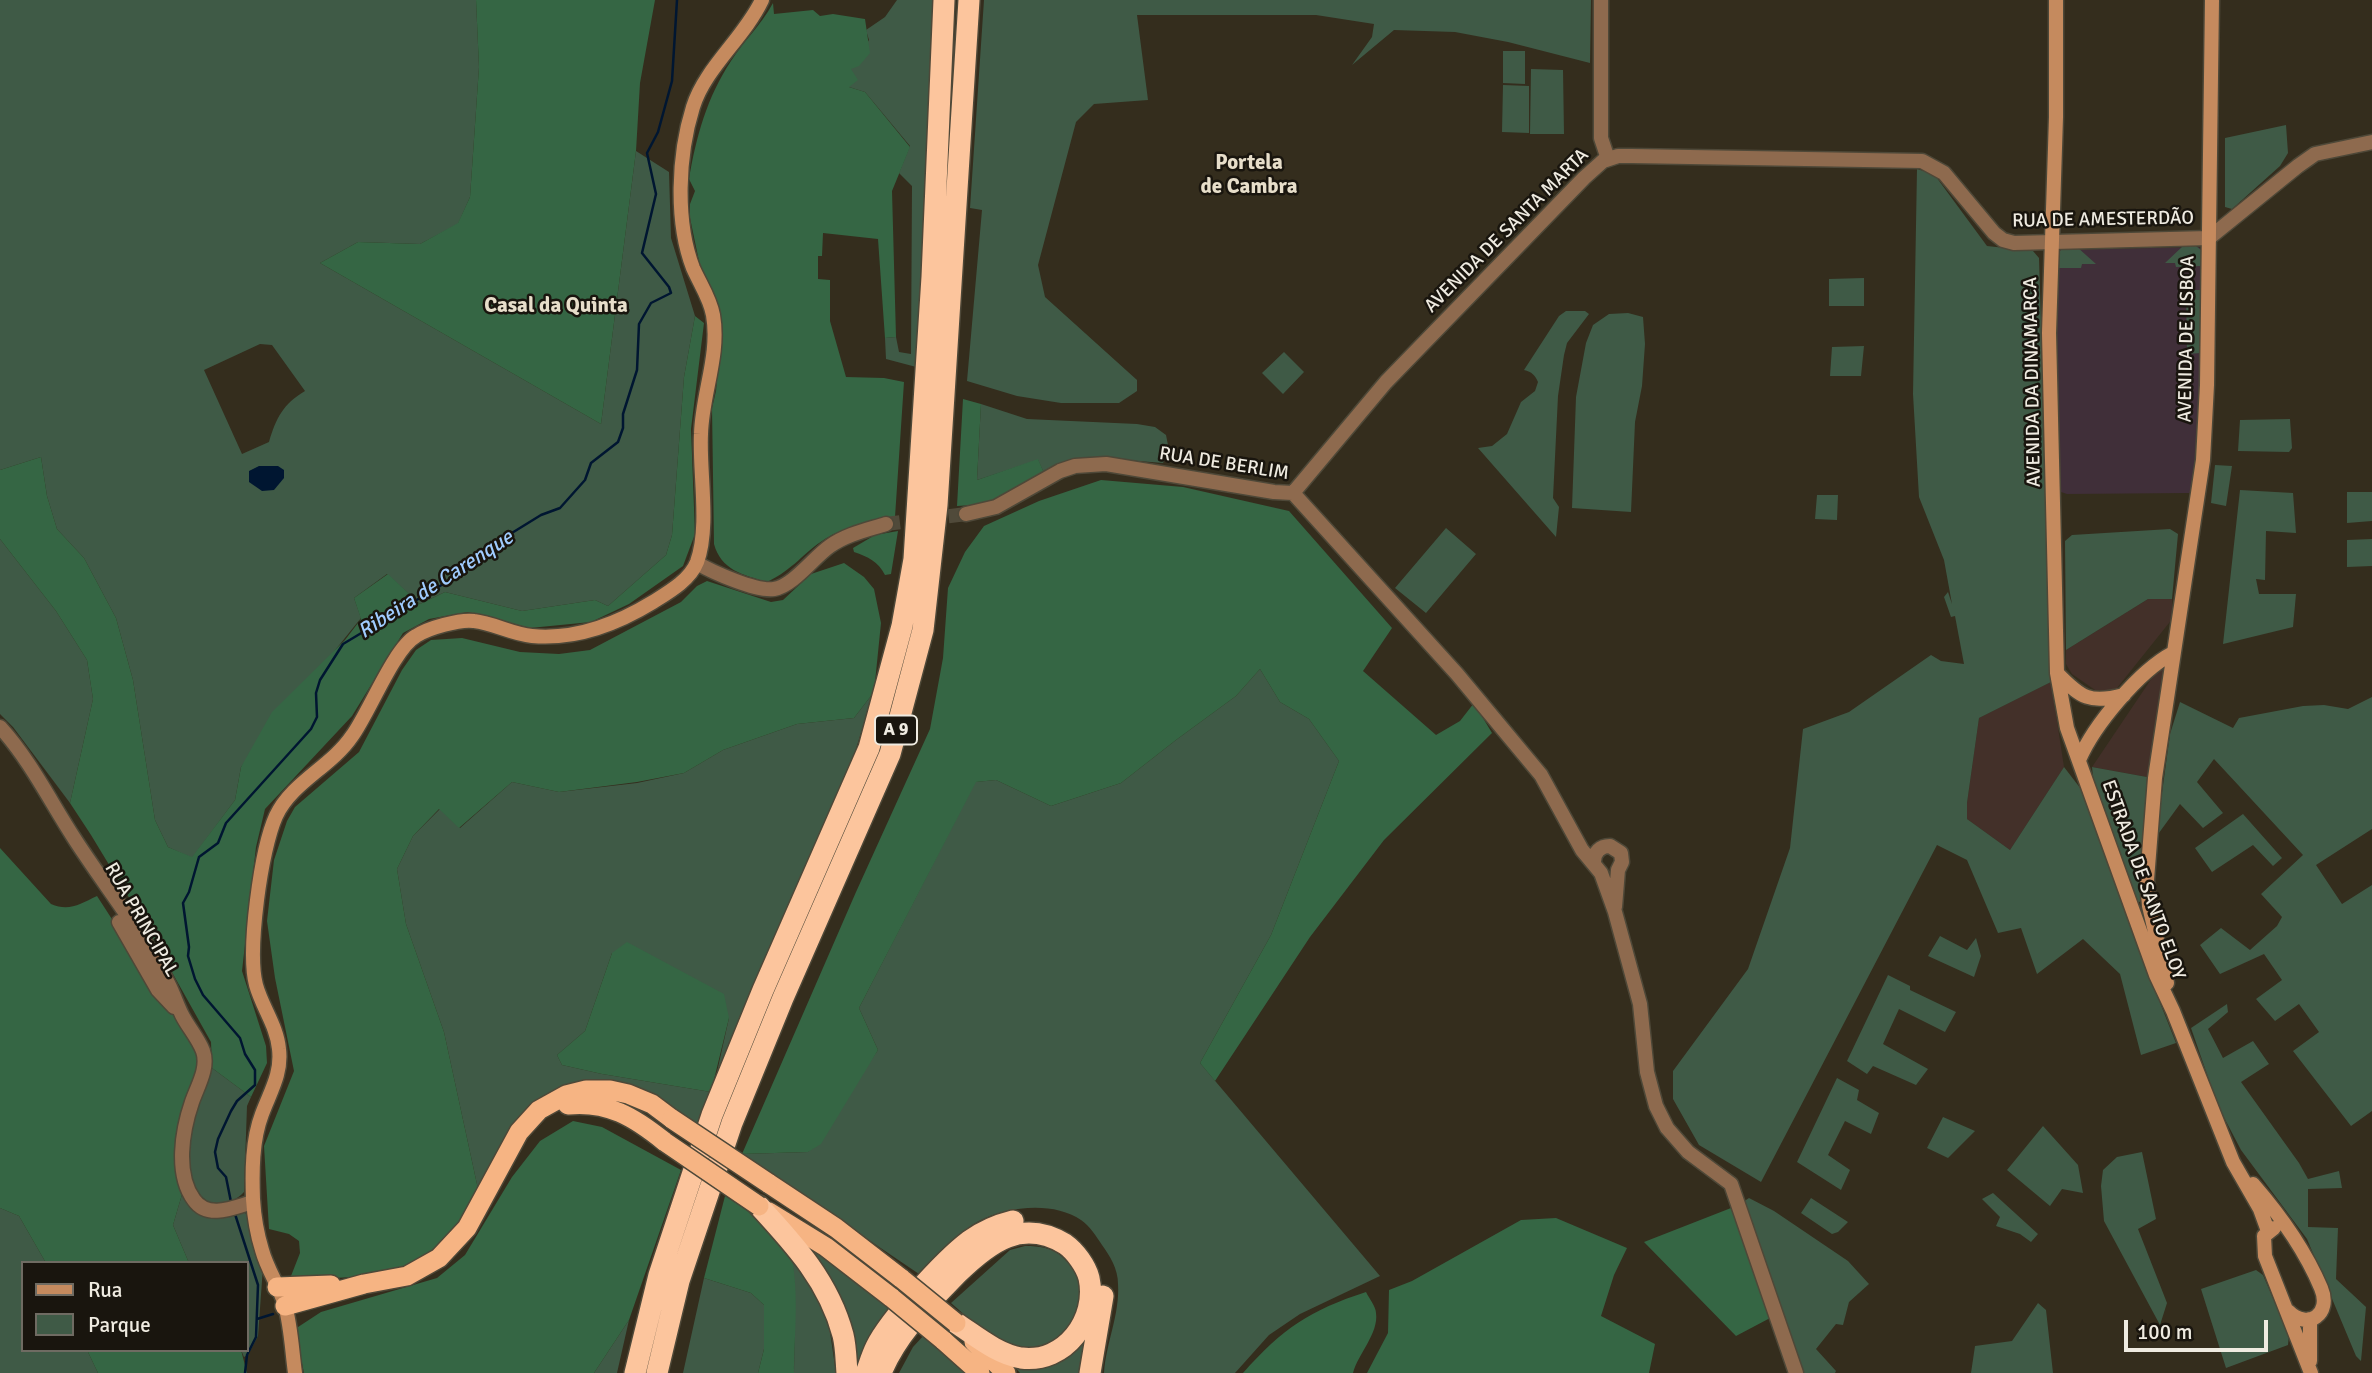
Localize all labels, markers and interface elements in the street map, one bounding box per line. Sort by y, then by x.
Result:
street label: AVENIDA DE SANTA MARTA [1420,144,1594,318]
district label: Portela de Cambra [1200,150,1298,200]
street label: RUA DE AMESTERDÃO [2012,207,2194,233]
street label: AVENIDA DE LISBOA [2174,255,2200,423]
street label: AVENIDA DA DINAMARCA [2020,277,2046,487]
district label: Casal da Quinta [484,293,628,319]
street label: RUA DE BERLIM [1158,443,1290,485]
water label: Ribeira de Carenque [354,525,518,645]
road number: A 9 [875,716,917,744]
street label: ESTRADA DE SANTO ELOY [2096,777,2190,983]
street label: RUA PRINCIPAL [99,859,183,981]
legend [21,1261,248,1352]
text: Rua [88,1277,122,1303]
scale bar [2127,1306,2270,1350]
text: Parque [88,1312,151,1338]
text: 100 m [2137,1319,2192,1345]

